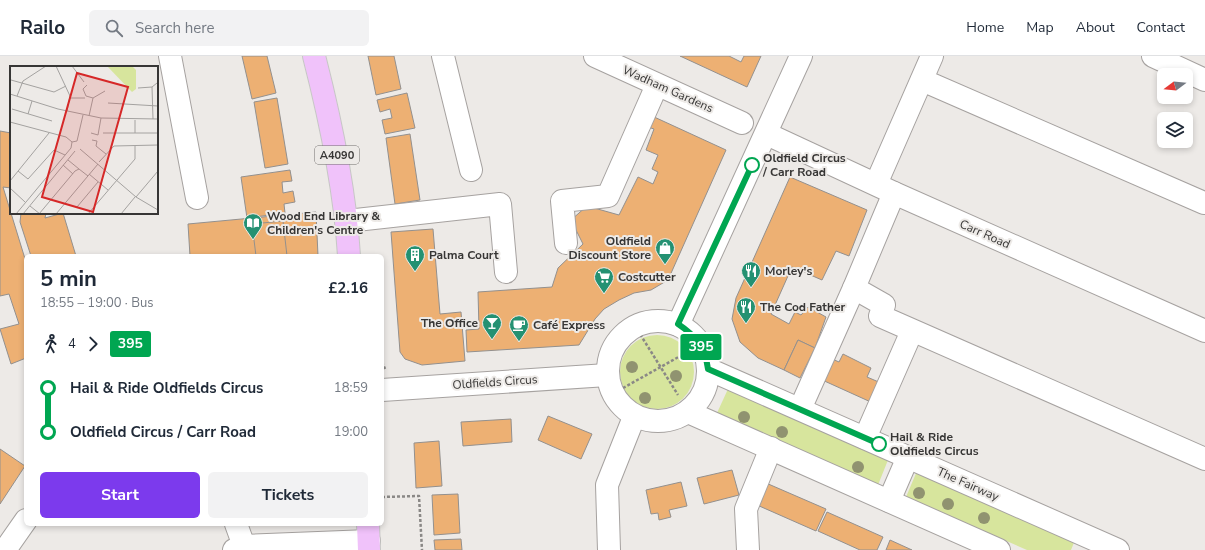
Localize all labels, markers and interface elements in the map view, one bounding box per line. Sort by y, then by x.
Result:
search box [89,10,369,46]
text: Railo [20,15,65,41]
icon: search [103,17,125,39]
text: Search here [135,18,215,38]
text: Home [966,18,1004,37]
text: Map [1026,18,1054,37]
text: About [1076,18,1115,37]
text: Contact [1137,18,1185,37]
street label: Wadham Gardens [620,62,716,116]
inset map [10,66,158,214]
north arrow [1157,68,1193,104]
map controls [1157,68,1193,148]
button: layers [1157,112,1193,148]
road number: A4090 [315,146,359,164]
place label: Oldfield Circus / Carr Road [762,150,846,180]
marker: Oldfield Circus / Carr Road [744,157,760,173]
place label: Wood End Library & Children's Centre [267,208,380,238]
library icon: Wood End Library & Children's Centre [242,212,264,240]
street label: Carr Road [957,216,1013,252]
place label: Oldfield Discount Store [569,233,651,263]
shop icon: Oldfield Discount Store [654,237,676,265]
building icon: Palma Court [404,244,426,272]
place label: Palma Court [429,247,499,263]
restaurant icon: Morley's [740,260,762,288]
place label: Morley's [765,263,812,279]
text: 5 min [40,264,97,294]
supermarket icon: Costcutter [593,266,615,294]
place label: Costcutter [618,269,676,285]
text: £2.16 [328,278,368,298]
text: 18:55 – 19:00 · Bus [40,294,154,312]
restaurant icon: The Cod Father [735,296,757,324]
place label: The Cod Father [760,299,845,315]
bar icon: The Office [481,312,503,340]
cafe icon: Café Express [508,314,530,342]
place label: The Office [421,315,478,331]
place label: Café Express [533,317,605,333]
icon: walk [40,333,62,355]
icon: forward [82,333,104,355]
text: 395 [118,334,143,353]
line badge: 395 [678,334,724,360]
text: 4 [68,335,76,353]
text: 395 [688,337,714,356]
street label: Oldfields Circus [452,371,538,393]
text: Hail & Ride Oldfields Circus [70,378,263,398]
text: 18:59 [334,379,368,397]
text: Oldfield Circus / Carr Road [70,422,256,442]
text: 19:00 [334,423,368,441]
place label: Hail & Ride Oldfields Circus [890,429,979,459]
marker: Hail & Ride Oldfields Circus [871,436,887,452]
street label: The Fairway [935,463,1002,505]
button: Start [40,472,200,518]
button: Tickets [208,472,368,518]

